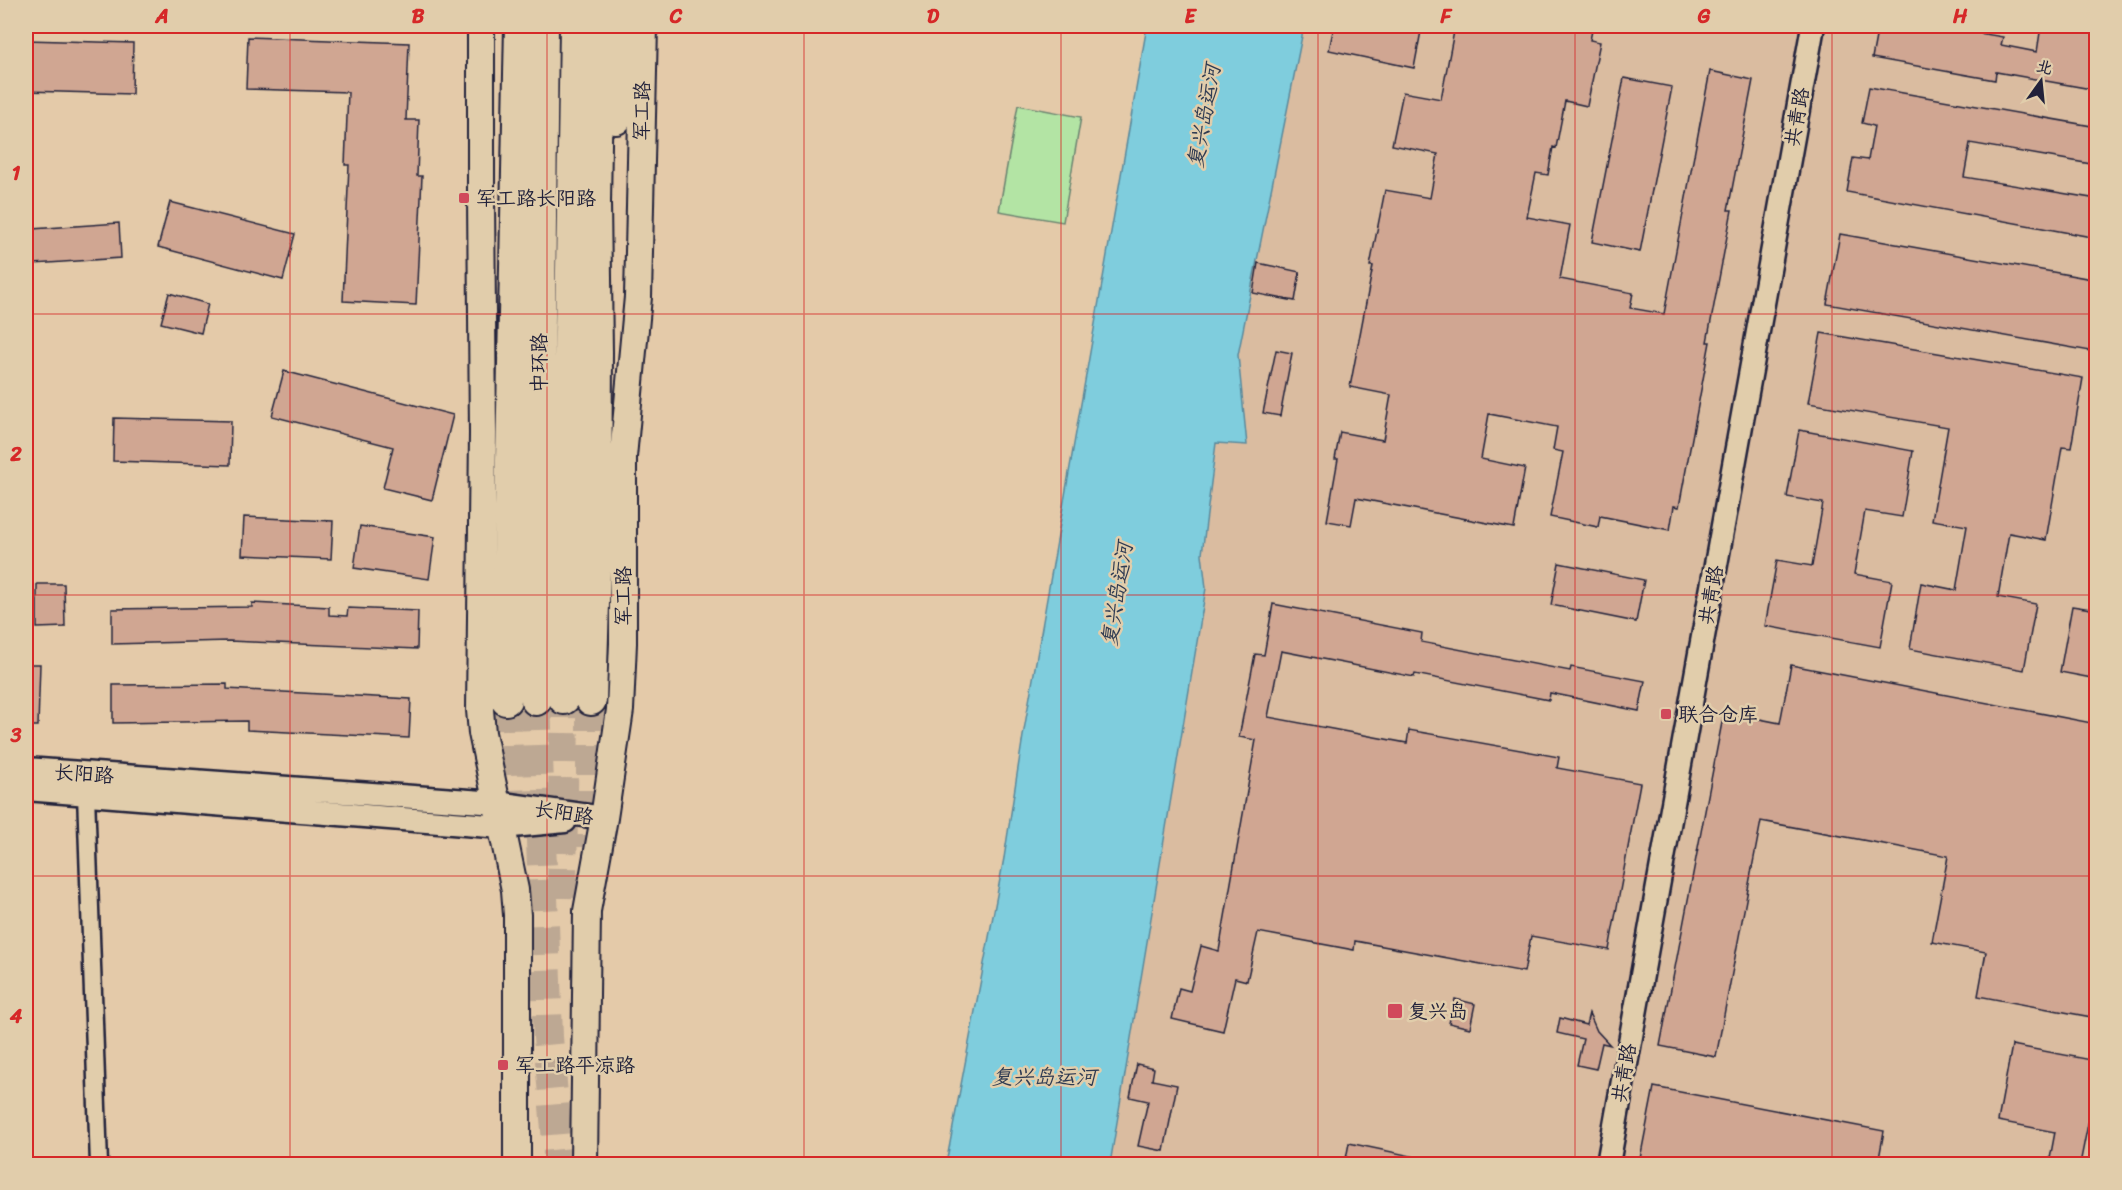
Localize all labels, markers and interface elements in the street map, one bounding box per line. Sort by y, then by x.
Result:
text: A [154,0,169,34]
text: B [412,0,425,34]
text: C [669,0,683,34]
text: D [927,0,940,34]
text: E [1184,0,1197,34]
text: F [1440,0,1453,34]
text: G [1697,0,1711,34]
text: H [1952,0,1968,34]
north arrow [2011,51,2071,111]
text: 北 [2033,51,2056,83]
water label: 复兴岛运河 [1176,58,1232,171]
street label: 军工路 [624,80,660,141]
street label: 共青路 [1775,83,1820,150]
text: 1 [12,156,21,191]
place label: 军工路长阳路 [476,181,597,216]
marker: 军工路长阳路 [457,191,471,205]
street label: 中环路 [522,332,557,393]
text: 2 [9,437,22,472]
water label: 复兴岛运河 [1090,536,1144,649]
street label: 共青路 [1689,561,1734,628]
street label: 军工路 [606,565,641,626]
place label: 联合仓库 [1678,697,1758,732]
marker: 联合仓库 [1659,707,1673,721]
text: 3 [10,718,22,753]
street label: 长阳路 [53,754,116,794]
street label: 长阳路 [532,791,597,835]
place label: 复兴岛 [1408,994,1468,1029]
text: 4 [9,999,23,1034]
marker: 复兴岛 [1386,1002,1404,1020]
street label: 共青路 [1602,1039,1647,1106]
place label: 军工路平凉路 [515,1048,636,1083]
marker: 军工路平凉路 [496,1058,510,1072]
water label: 复兴岛运河 [992,1058,1099,1096]

